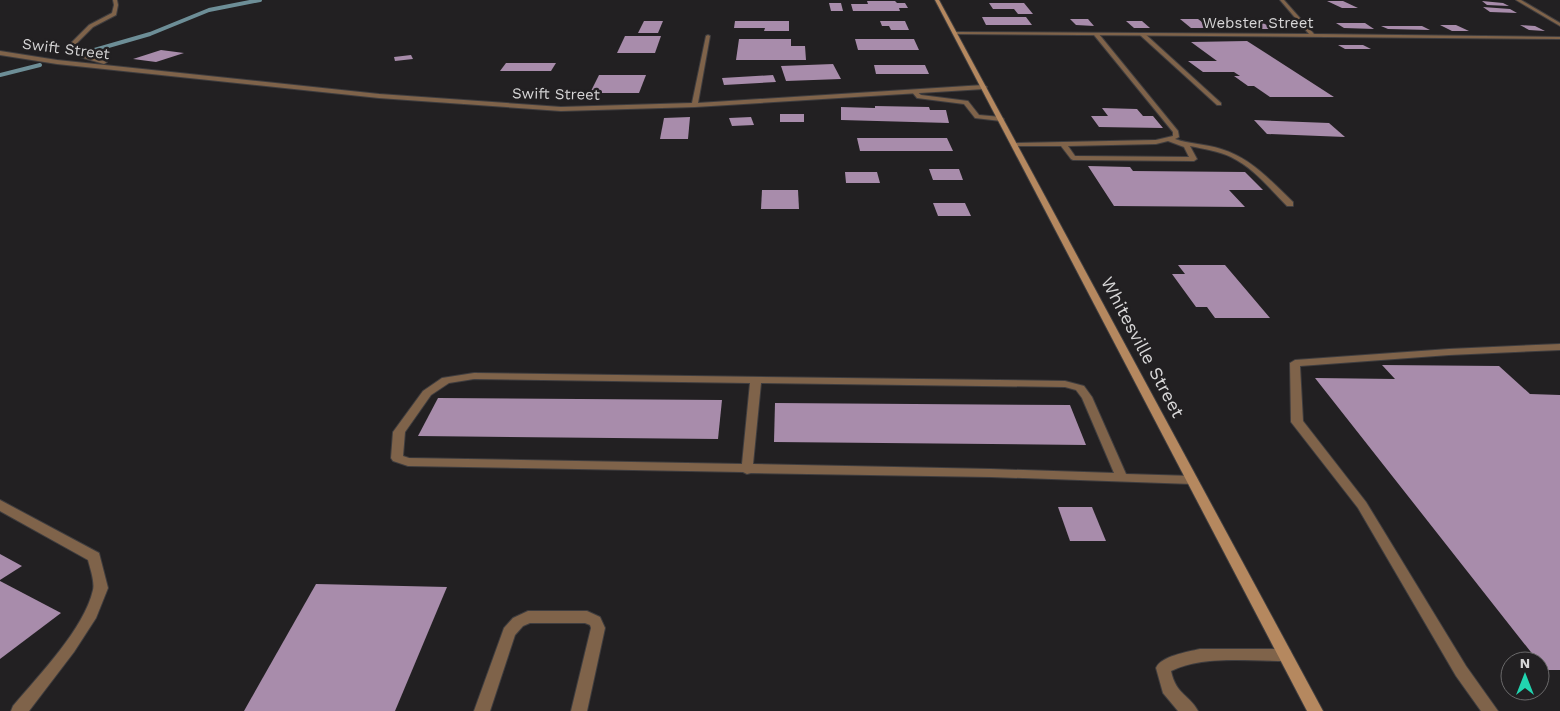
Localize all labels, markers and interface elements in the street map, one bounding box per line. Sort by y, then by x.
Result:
street label: Webster Street [1203,14,1314,32]
street label: Swift Street [21,35,111,63]
street label: Swift Street [512,84,601,104]
street label: Whitesville Street [1097,273,1189,421]
north arrow [1500,651,1550,701]
text: N [1520,655,1530,671]

